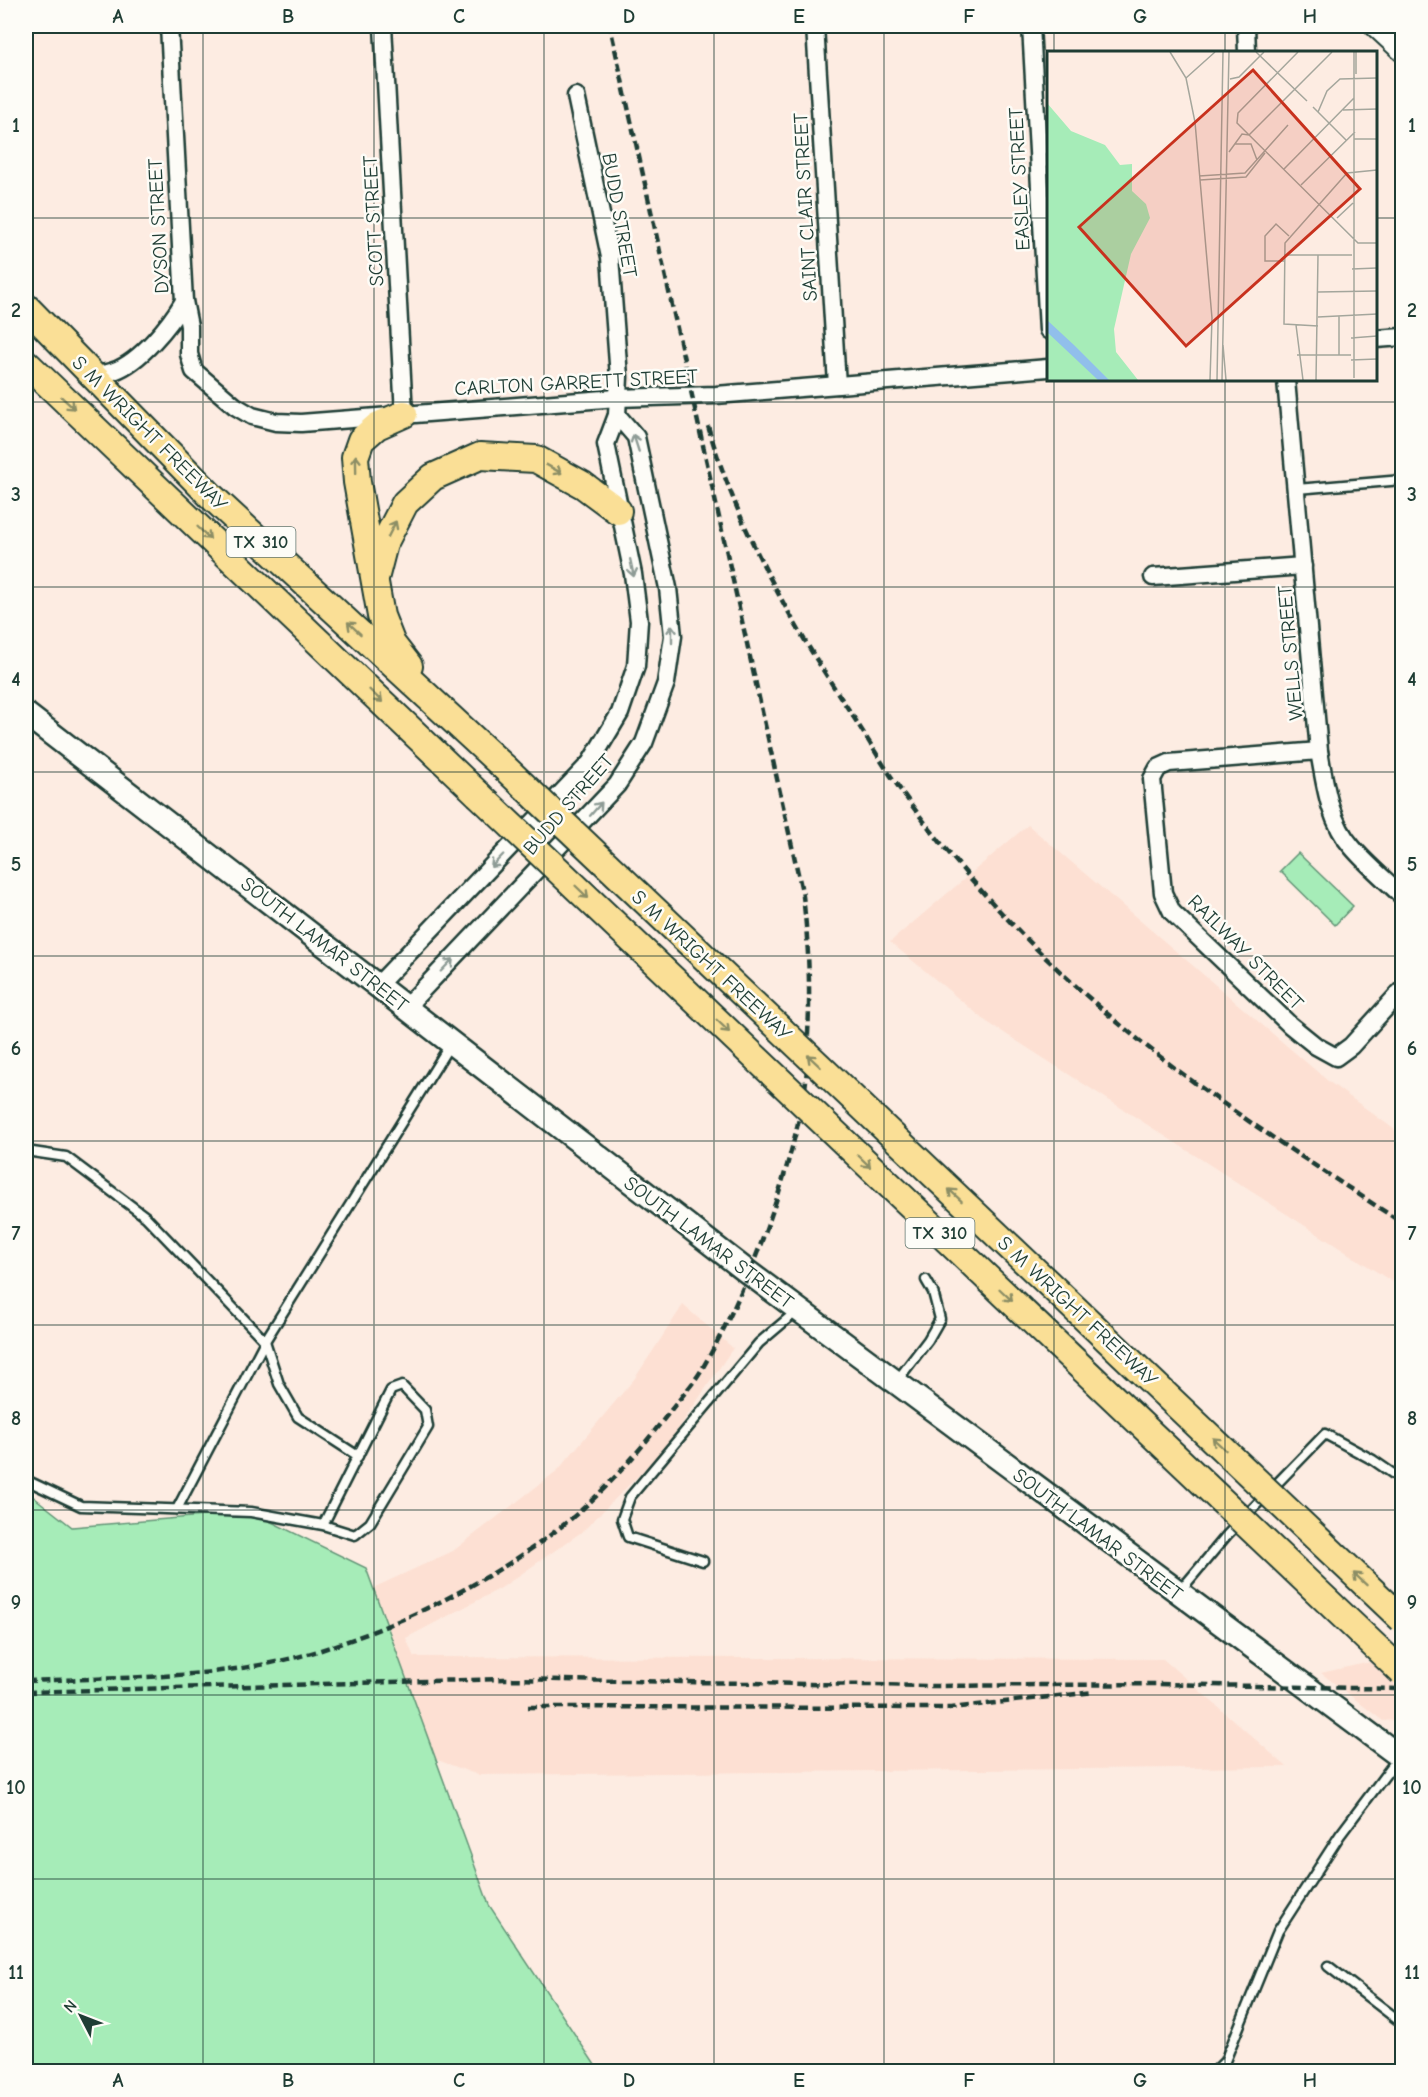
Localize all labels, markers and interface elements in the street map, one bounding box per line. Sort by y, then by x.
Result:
text: A [112,5,124,28]
text: B [282,5,294,28]
text: C [453,5,465,28]
text: D [623,5,635,28]
text: E [793,5,805,28]
text: F [963,5,975,28]
text: G [1133,5,1147,28]
text: H [1303,5,1317,28]
inset map [1047,51,1377,381]
street label: EASLEY STREET [1004,106,1035,251]
street label: SAINT CLAIR STREET [789,111,822,302]
text: 1 [12,114,20,137]
text: 1 [1408,114,1416,137]
street label: BUDD STREET [597,151,642,280]
street label: SCOTT STREET [359,154,388,287]
street label: DYSON STREET [143,157,174,294]
text: 2 [11,299,21,322]
text: 2 [1407,299,1417,322]
street label: S M WRIGHT FREEWAY [67,351,232,516]
street label: CARLTON GARRETT STREET [454,365,699,400]
one-way arrow [60,396,75,410]
one-way arrow [630,434,641,453]
one-way arrow [350,455,362,475]
one-way arrow [545,463,562,475]
text: 3 [11,483,21,506]
text: 3 [1407,483,1417,506]
one-way arrow [386,520,398,538]
one-way arrow [197,526,212,540]
road number: TX 310 [226,527,296,557]
one-way arrow [626,558,638,577]
street label: WELLS STREET [1273,584,1308,721]
one-way arrow [346,621,361,635]
one-way arrow [666,625,678,645]
text: 4 [11,668,21,691]
text: 4 [1407,668,1417,691]
one-way arrow [368,689,383,704]
street label: BUDD STREET [518,749,619,859]
one-way arrow [589,802,603,817]
text: 5 [11,853,21,876]
text: 5 [1407,853,1417,876]
one-way arrow [489,854,504,869]
street label: SOUTH LAMAR STREET [236,872,413,1017]
one-way arrow [574,885,589,899]
street label: S M WRIGHT FREEWAY [627,885,796,1045]
street label: RAILWAY STREET [1183,890,1308,1015]
one-way arrow [440,958,454,973]
one-way arrow [715,1019,730,1033]
text: 6 [11,1037,21,1060]
text: 6 [1407,1037,1417,1060]
one-way arrow [806,1053,821,1068]
one-way arrow [857,1153,872,1168]
street label: SOUTH LAMAR STREET [620,1171,798,1314]
one-way arrow [948,1188,963,1202]
road number: TX 310 [906,1218,974,1248]
text: 7 [12,1222,21,1245]
text: 7 [1408,1222,1417,1245]
street label: S M WRIGHT FREEWAY [993,1231,1162,1391]
one-way arrow [998,1288,1013,1302]
text: 8 [11,1407,21,1430]
text: 8 [1407,1407,1417,1430]
one-way arrow [1211,1437,1226,1452]
street label: SOUTH LAMAR STREET [1009,1463,1187,1606]
one-way arrow [1353,1572,1368,1586]
text: 9 [11,1591,21,1614]
text: 9 [1407,1591,1417,1614]
text: 10 [6,1776,26,1799]
text: 10 [1402,1776,1422,1799]
text: 11 [8,1961,24,1984]
text: 11 [1404,1961,1420,1984]
north arrow [51,1986,111,2046]
text: N [60,1997,81,2017]
text: A [112,2069,124,2092]
text: B [282,2069,294,2092]
text: C [453,2069,465,2092]
text: D [623,2069,635,2092]
text: E [793,2069,805,2092]
text: F [963,2069,975,2092]
text: G [1133,2069,1147,2092]
text: H [1303,2069,1317,2092]

